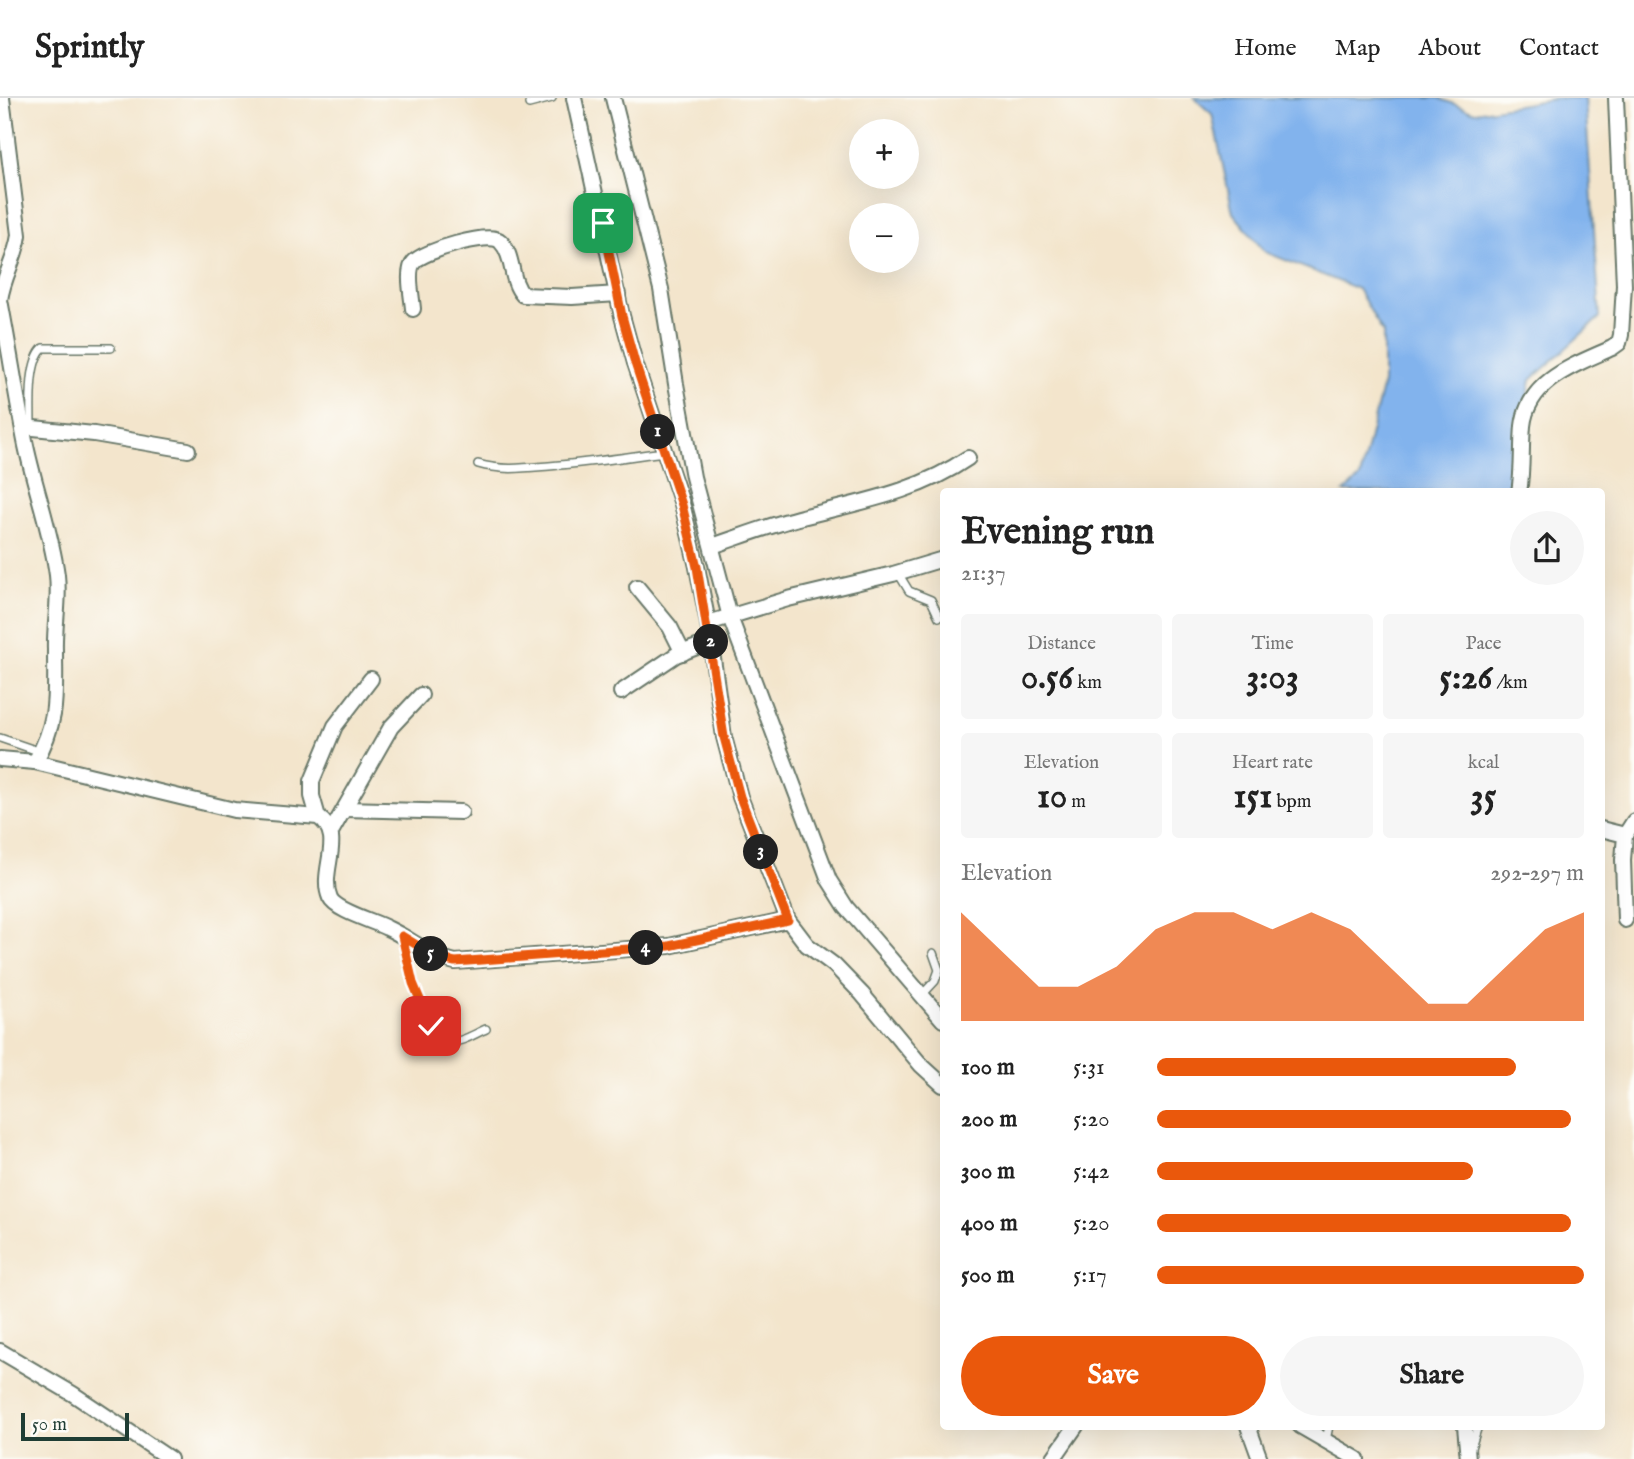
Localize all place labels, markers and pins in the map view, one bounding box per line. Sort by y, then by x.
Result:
pin [573,193,633,253]
pin: 1 [640,414,676,450]
pin: 2 [694,624,728,660]
pin: 3 [744,834,778,870]
pin: 4 [628,930,664,966]
pin: 5 [414,936,448,972]
pin [401,996,461,1056]

